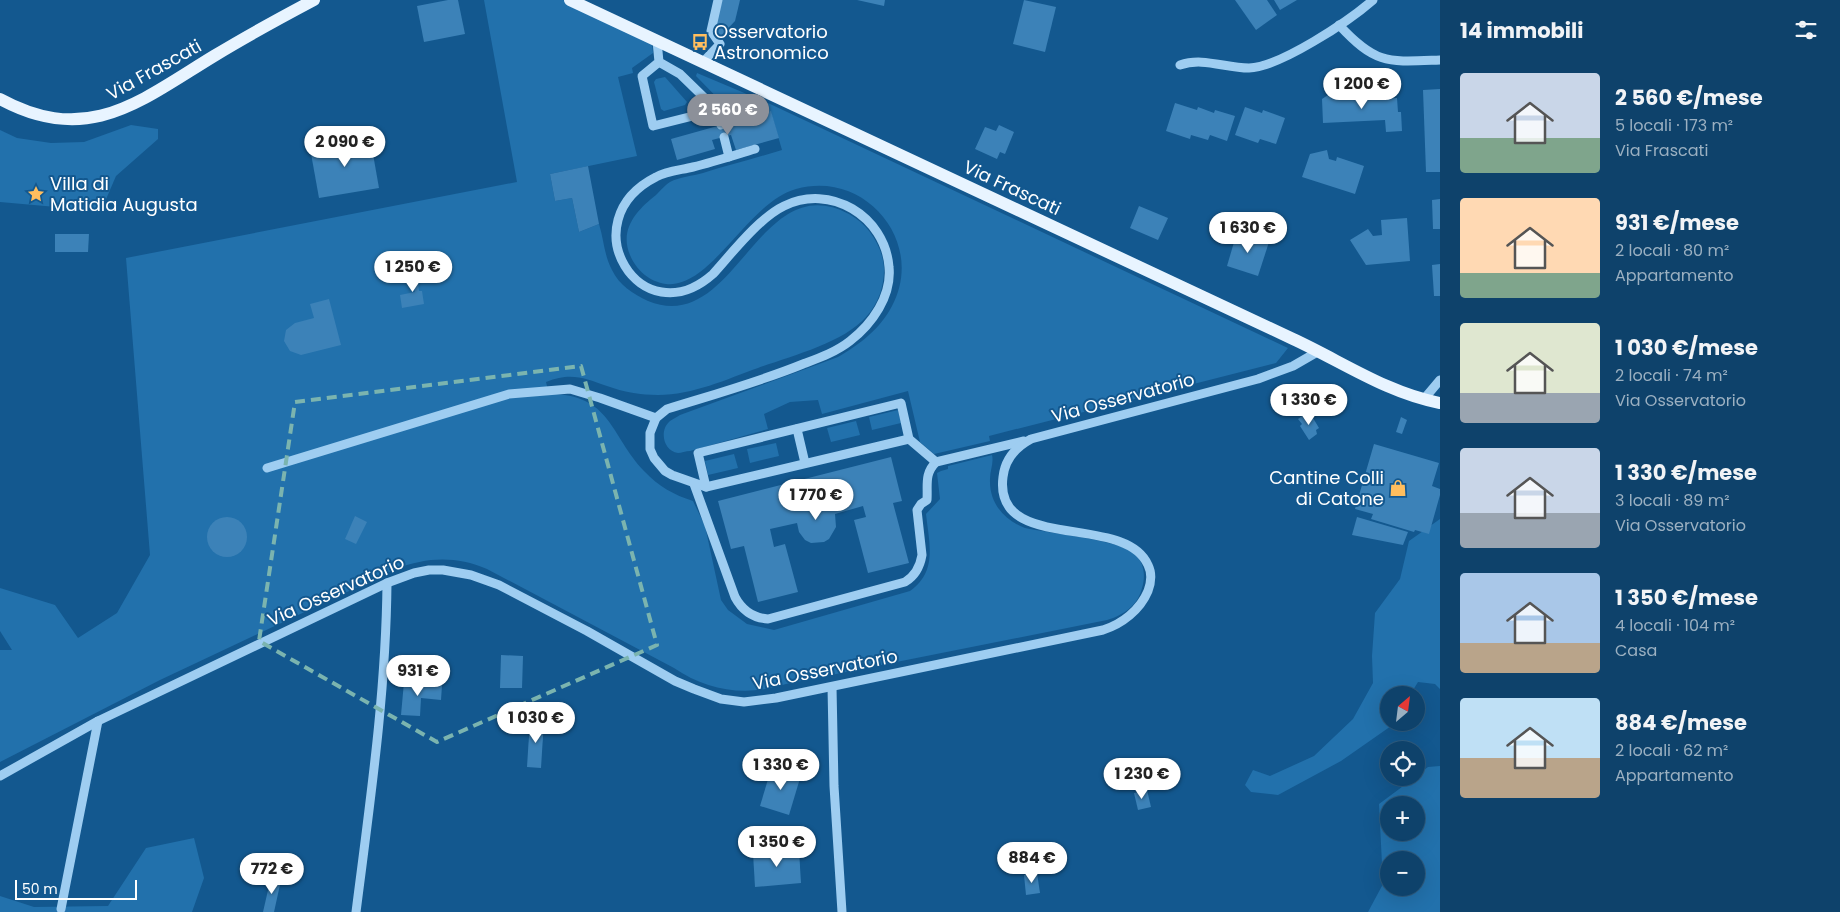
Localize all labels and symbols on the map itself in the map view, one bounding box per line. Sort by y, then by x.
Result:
place label: Osservatorio Astronomico [714,19,829,65]
bus stop icon: Osservatorio Astronomico [690,32,710,52]
street label: Via Frascati [102,33,206,106]
pin: 1 200 € [1316,68,1408,110]
pin: 2 560 € [682,94,774,136]
pin: 2 090 € [299,126,391,168]
street label: Via Frascati [959,154,1065,221]
place label: Villa di Matidia Augusta [50,171,198,217]
place icon: Villa di Matidia Augusta [26,184,46,204]
pin: 1 630 € [1202,212,1294,254]
pin: 1 250 € [367,250,459,293]
street label: Via Osservatorio [1048,366,1197,429]
pin: 1 330 € [1263,384,1355,426]
place label: Cantine Colli di Catone [1269,465,1384,511]
pin: 1 770 € [770,478,862,521]
shop icon: Cantine Colli di Catone [1388,478,1408,498]
street label: Via Osservatorio [263,549,408,632]
street label: Via Osservatorio [750,643,900,696]
pin: 931 € [383,654,453,697]
north arrow [1380,686,1425,731]
pin: 1 030 € [490,702,582,744]
pin: 1 330 € [735,748,827,791]
pin: 1 230 € [1096,758,1188,800]
pin: 1 350 € [731,826,823,868]
pin: 884 € [997,842,1067,884]
pin: 772 € [237,852,307,895]
scale bar [15,877,138,900]

